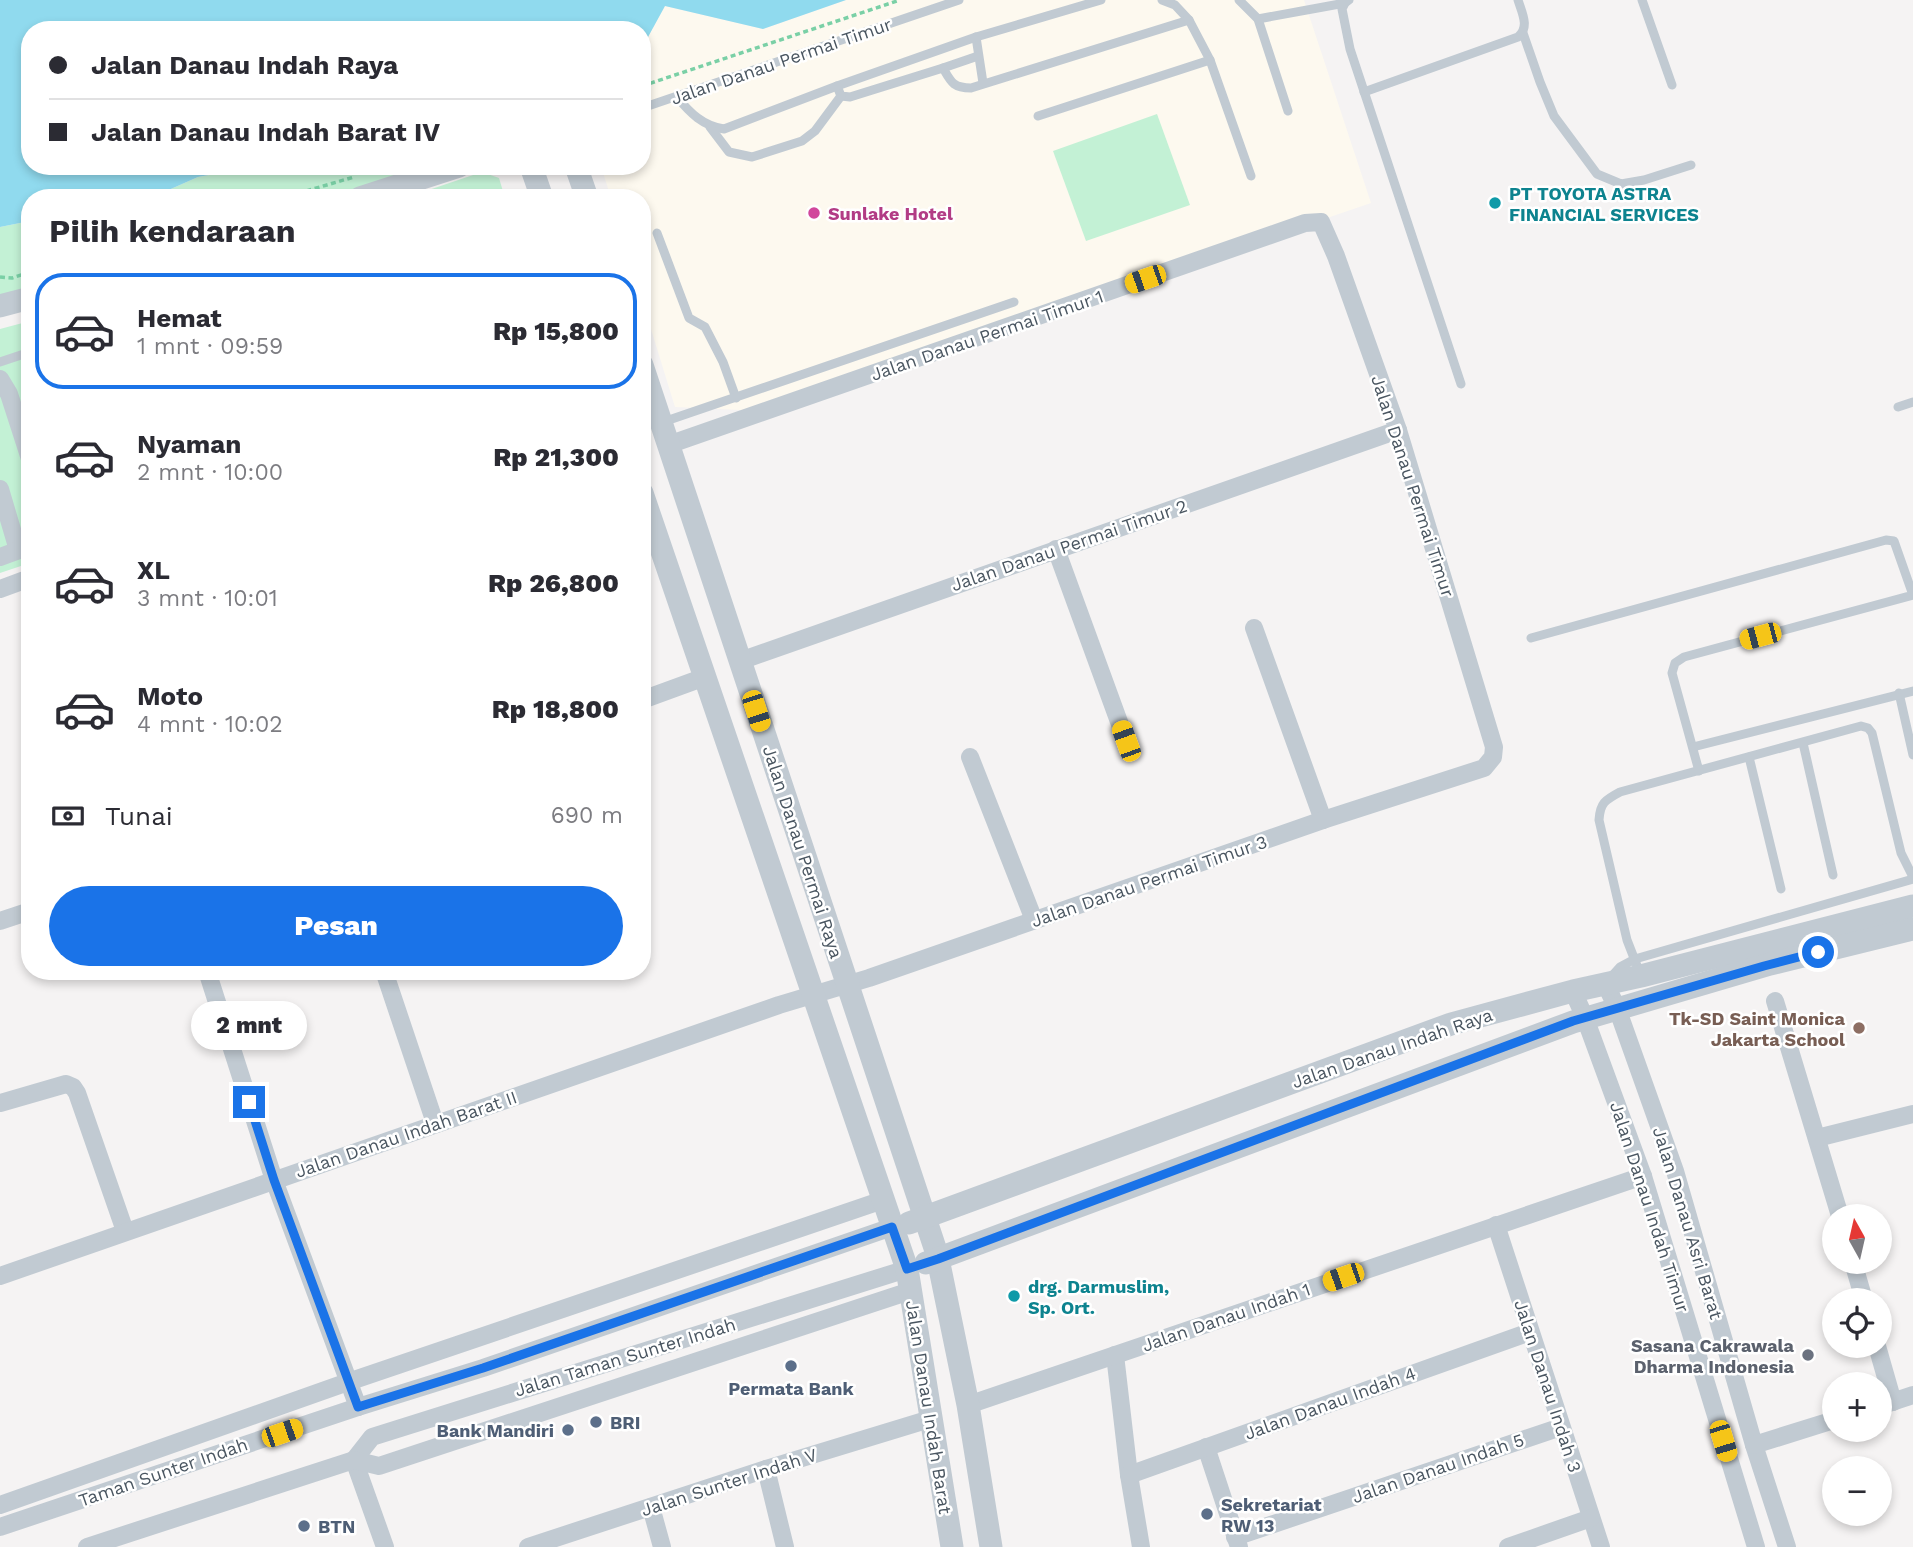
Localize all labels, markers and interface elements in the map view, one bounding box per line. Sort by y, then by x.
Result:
street label: Jalan Danau Permai Timur [668,13,894,109]
text: Jalan Danau Indah Raya [91,50,398,80]
text: Jalan Danau Indah Barat IV [91,117,440,147]
place label: PT TOYOTA ASTRA FINANCIAL SERVICES [1509,183,1699,225]
marker: PT TOYOTA ASTRA FINANCIAL SERVICES [1487,195,1503,211]
place label: Sunlake Hotel [828,203,953,224]
marker: Sunlake Hotel [806,205,822,221]
text: Pilih kendaraan [49,212,296,250]
car [1122,262,1169,296]
street label: Jalan Danau Permai Timur 1 [868,285,1106,385]
icon: car [53,300,116,363]
text: Hemat [137,303,222,333]
text: Rp 15,800 [493,316,619,346]
text: 1 mnt · 09:59 [137,333,283,360]
street label: Jalan Danau Permai Timur [1367,372,1459,600]
icon: car [53,426,116,489]
text: Nyaman [137,429,241,459]
text: Rp 21,300 [493,442,619,472]
text: 2 mnt · 10:00 [137,459,283,486]
street label: Jalan Danau Permai Timur 2 [948,495,1190,595]
icon: car [53,552,116,615]
text: XL [137,555,170,585]
text: Rp 26,800 [488,568,619,598]
text: 3 mnt · 10:01 [137,585,278,612]
car [1737,620,1784,652]
icon: car [53,678,116,741]
text: Moto [137,681,203,711]
car [740,688,773,734]
text: Rp 18,800 [492,694,619,724]
text: 4 mnt · 10:02 [137,711,283,738]
car [1109,718,1144,764]
street label: Jalan Danau Permai Raya [759,743,847,961]
icon: cash [49,797,87,835]
text: Tunai [105,801,173,831]
text: 690 m [551,802,623,829]
street label: Jalan Danau Permai Timur 3 [1028,831,1270,931]
button: Pesan [49,886,623,966]
route start [1802,936,1834,968]
callout: 2 mnt [191,1000,307,1050]
street label: Jalan Danau Indah Raya [1289,1004,1495,1092]
place label: Tk-SD Saint Monica Jakarta School [1669,1008,1846,1050]
text: 2 mnt [216,1012,282,1039]
marker: Tk-SD Saint Monica Jakarta School [1851,1020,1867,1036]
route end [233,1086,265,1118]
street label: Jalan Danau Indah Barat II [292,1086,520,1182]
street label: Jalan Danau Indah Timur [1606,1099,1694,1315]
street label: Jalan Danau Asri Barat [1649,1124,1727,1322]
north arrow [1822,1204,1892,1274]
map controls [1822,1204,1892,1526]
car [1320,1260,1367,1294]
place label: drg. Darmuslim, Sp. Ort. [1028,1276,1169,1318]
street label: Jalan Danau Indah 1 [1139,1278,1313,1356]
marker: drg. Darmuslim, Sp. Ort. [1006,1288,1022,1304]
button: locate [1822,1288,1892,1358]
street label: Jalan Danau Indah 3 [1510,1297,1586,1475]
street label: Jalan Danau Indah Barat [902,1299,956,1516]
street label: Jalan Taman Sunter Indah [512,1313,738,1401]
place label: Sasana Cakrawala Dharma Indonesia [1631,1335,1795,1377]
marker: Sasana Cakrawala Dharma Indonesia [1800,1347,1816,1363]
marker: Permata Bank [783,1358,799,1374]
street label: Jalan Danau Indah 4 [1241,1362,1419,1444]
button: + [1822,1372,1892,1442]
place label: Permata Bank [728,1378,855,1399]
place label: BRI [610,1412,640,1433]
marker: BRI [588,1414,604,1430]
car [259,1416,306,1450]
car [1707,1418,1740,1464]
place label: Bank Mandiri [437,1420,554,1441]
marker: Bank Mandiri [560,1422,576,1438]
street label: Jalan Danau Indah 5 [1349,1429,1527,1507]
street label: Taman Sunter Indah [76,1433,250,1511]
street label: Jalan Sunter Indah V [638,1444,820,1520]
button: − [1822,1456,1892,1526]
place label: Sekretariat RW 13 [1221,1494,1322,1536]
marker: Sekretariat RW 13 [1199,1506,1215,1522]
place label: BTN [318,1516,355,1537]
marker: BTN [296,1518,312,1534]

